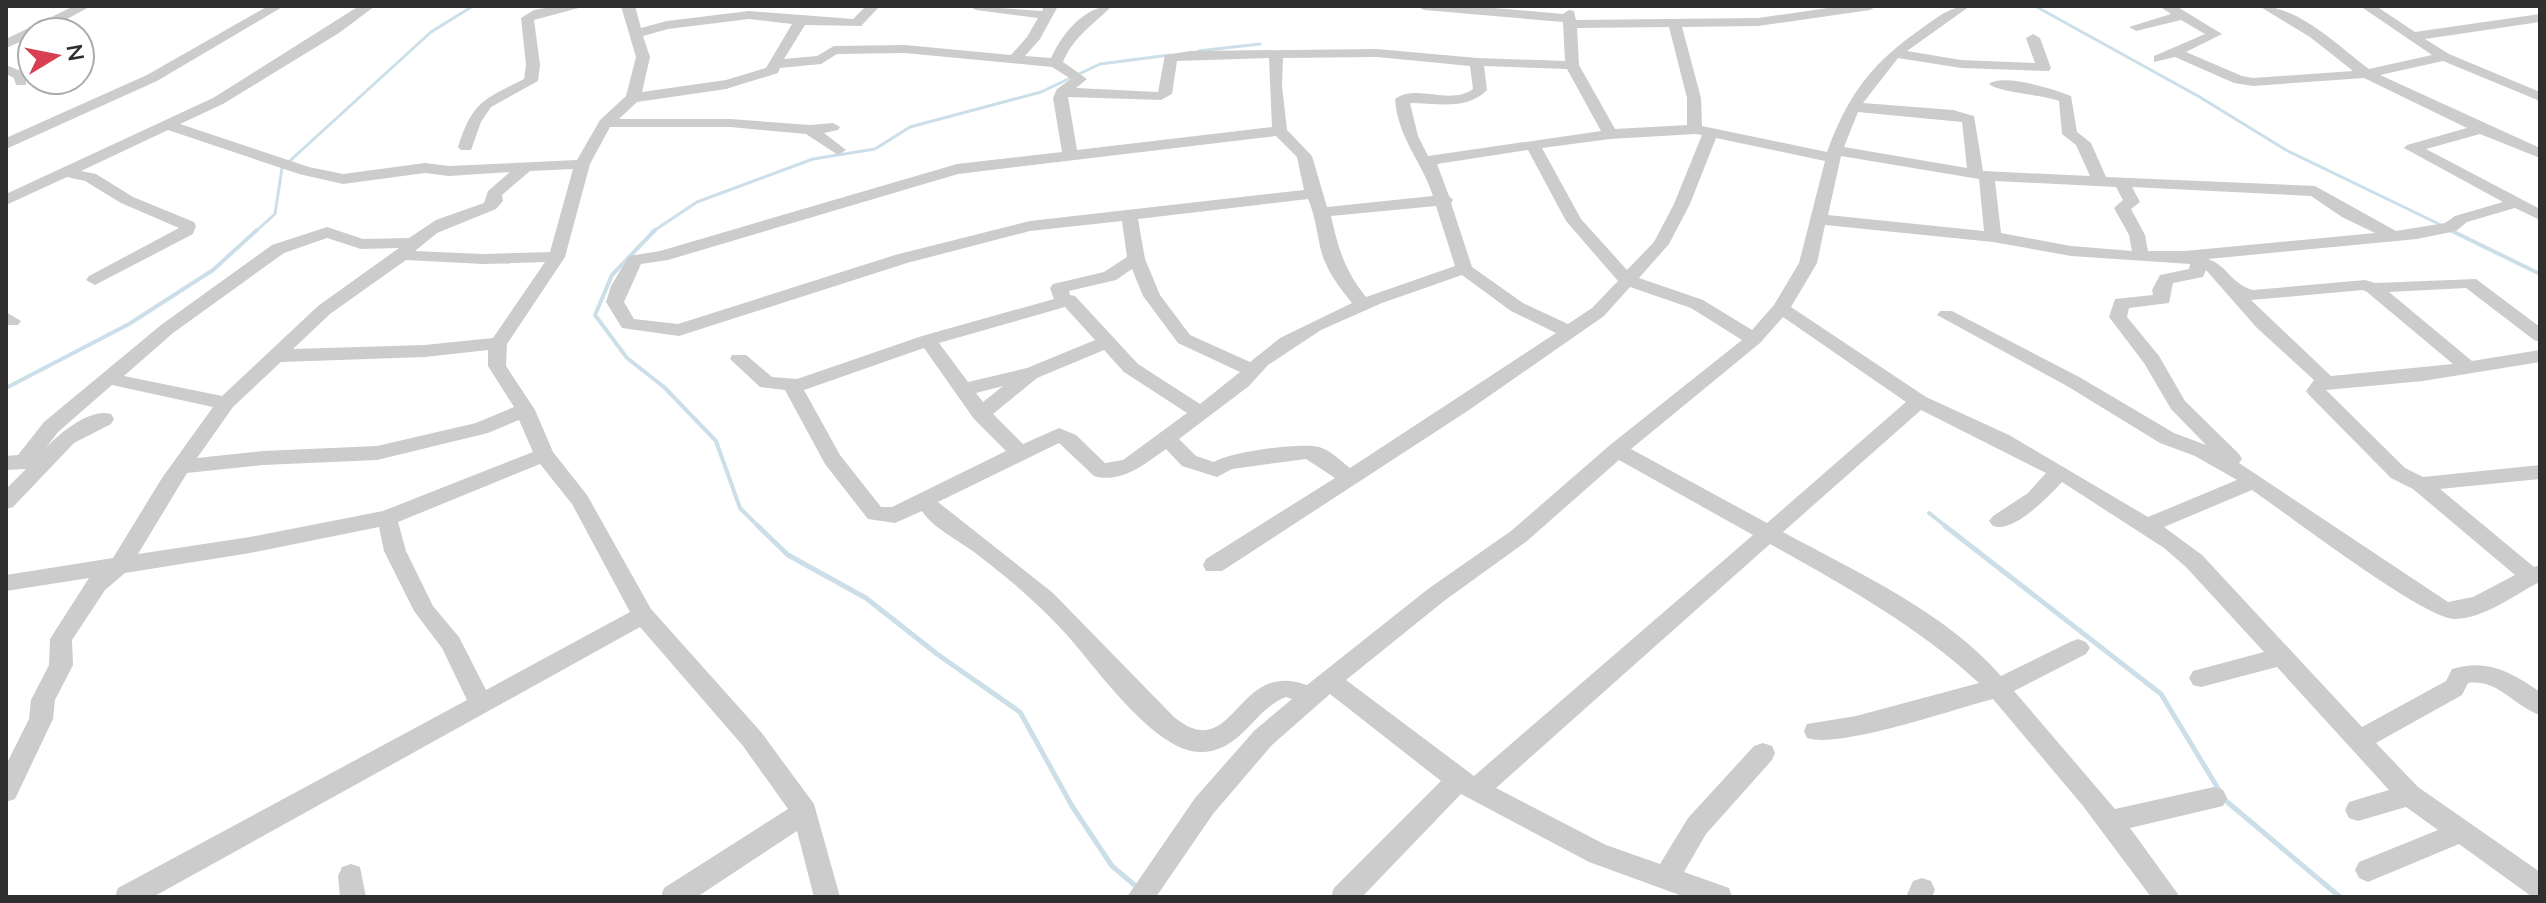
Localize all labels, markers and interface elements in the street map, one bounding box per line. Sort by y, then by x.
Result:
north arrow [16,16,96,96]
text: N [60,42,91,63]

